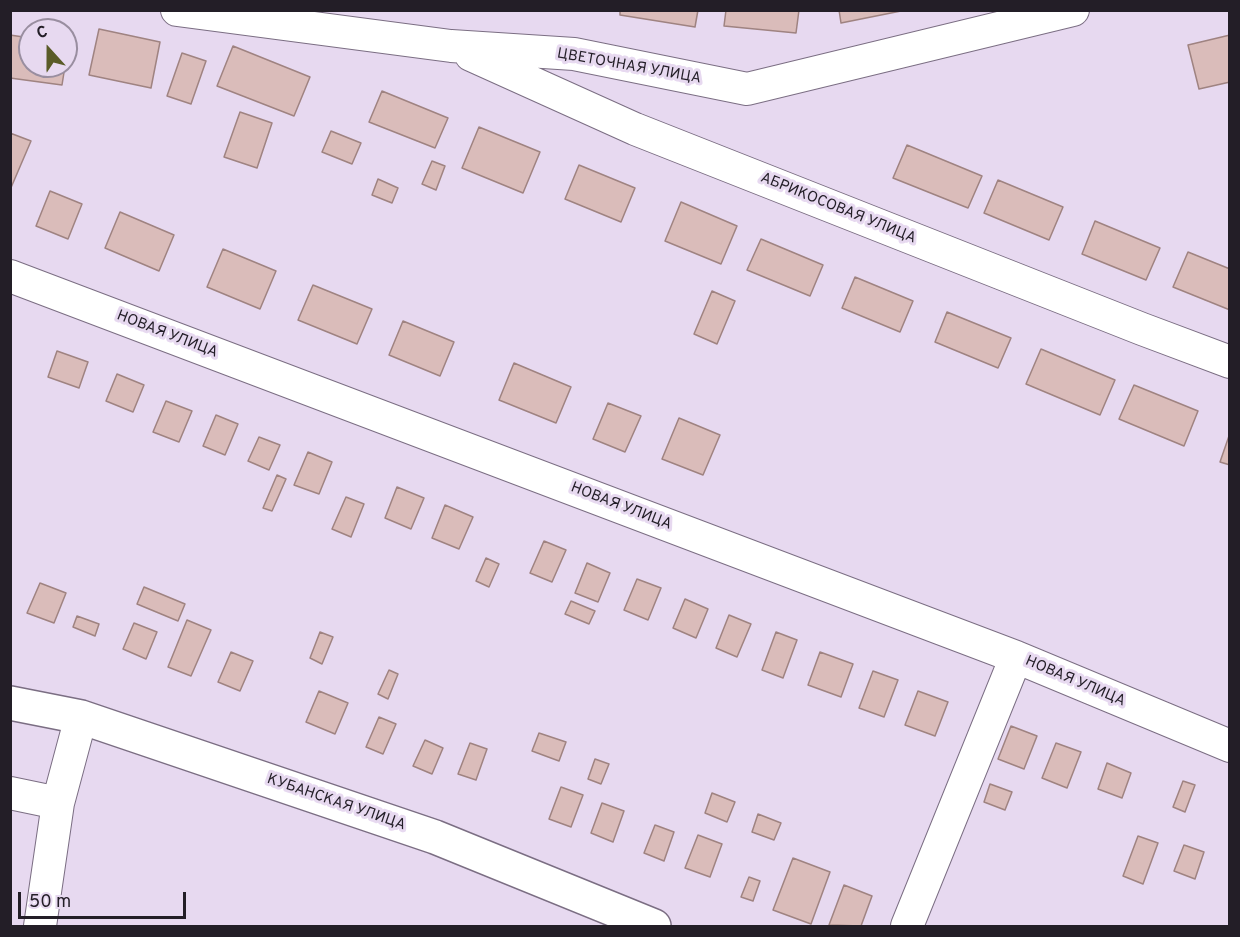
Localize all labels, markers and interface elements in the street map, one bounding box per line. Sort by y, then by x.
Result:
north arrow [18,18,78,78]
text: С [34,22,51,44]
street label: ЦВЕТОЧНАЯ УЛИЦА [556,45,702,89]
street label: АБРИКОСОВАЯ УЛИЦА [758,170,918,248]
street label: НОВАЯ УЛИЦА [114,307,220,363]
street label: НОВАЯ УЛИЦА [568,479,674,535]
street label: НОВАЯ УЛИЦА [1022,653,1128,711]
street label: КУБАНСКАЯ УЛИЦА [264,771,408,835]
scale bar [21,880,189,918]
text: 50 m [29,891,71,914]

